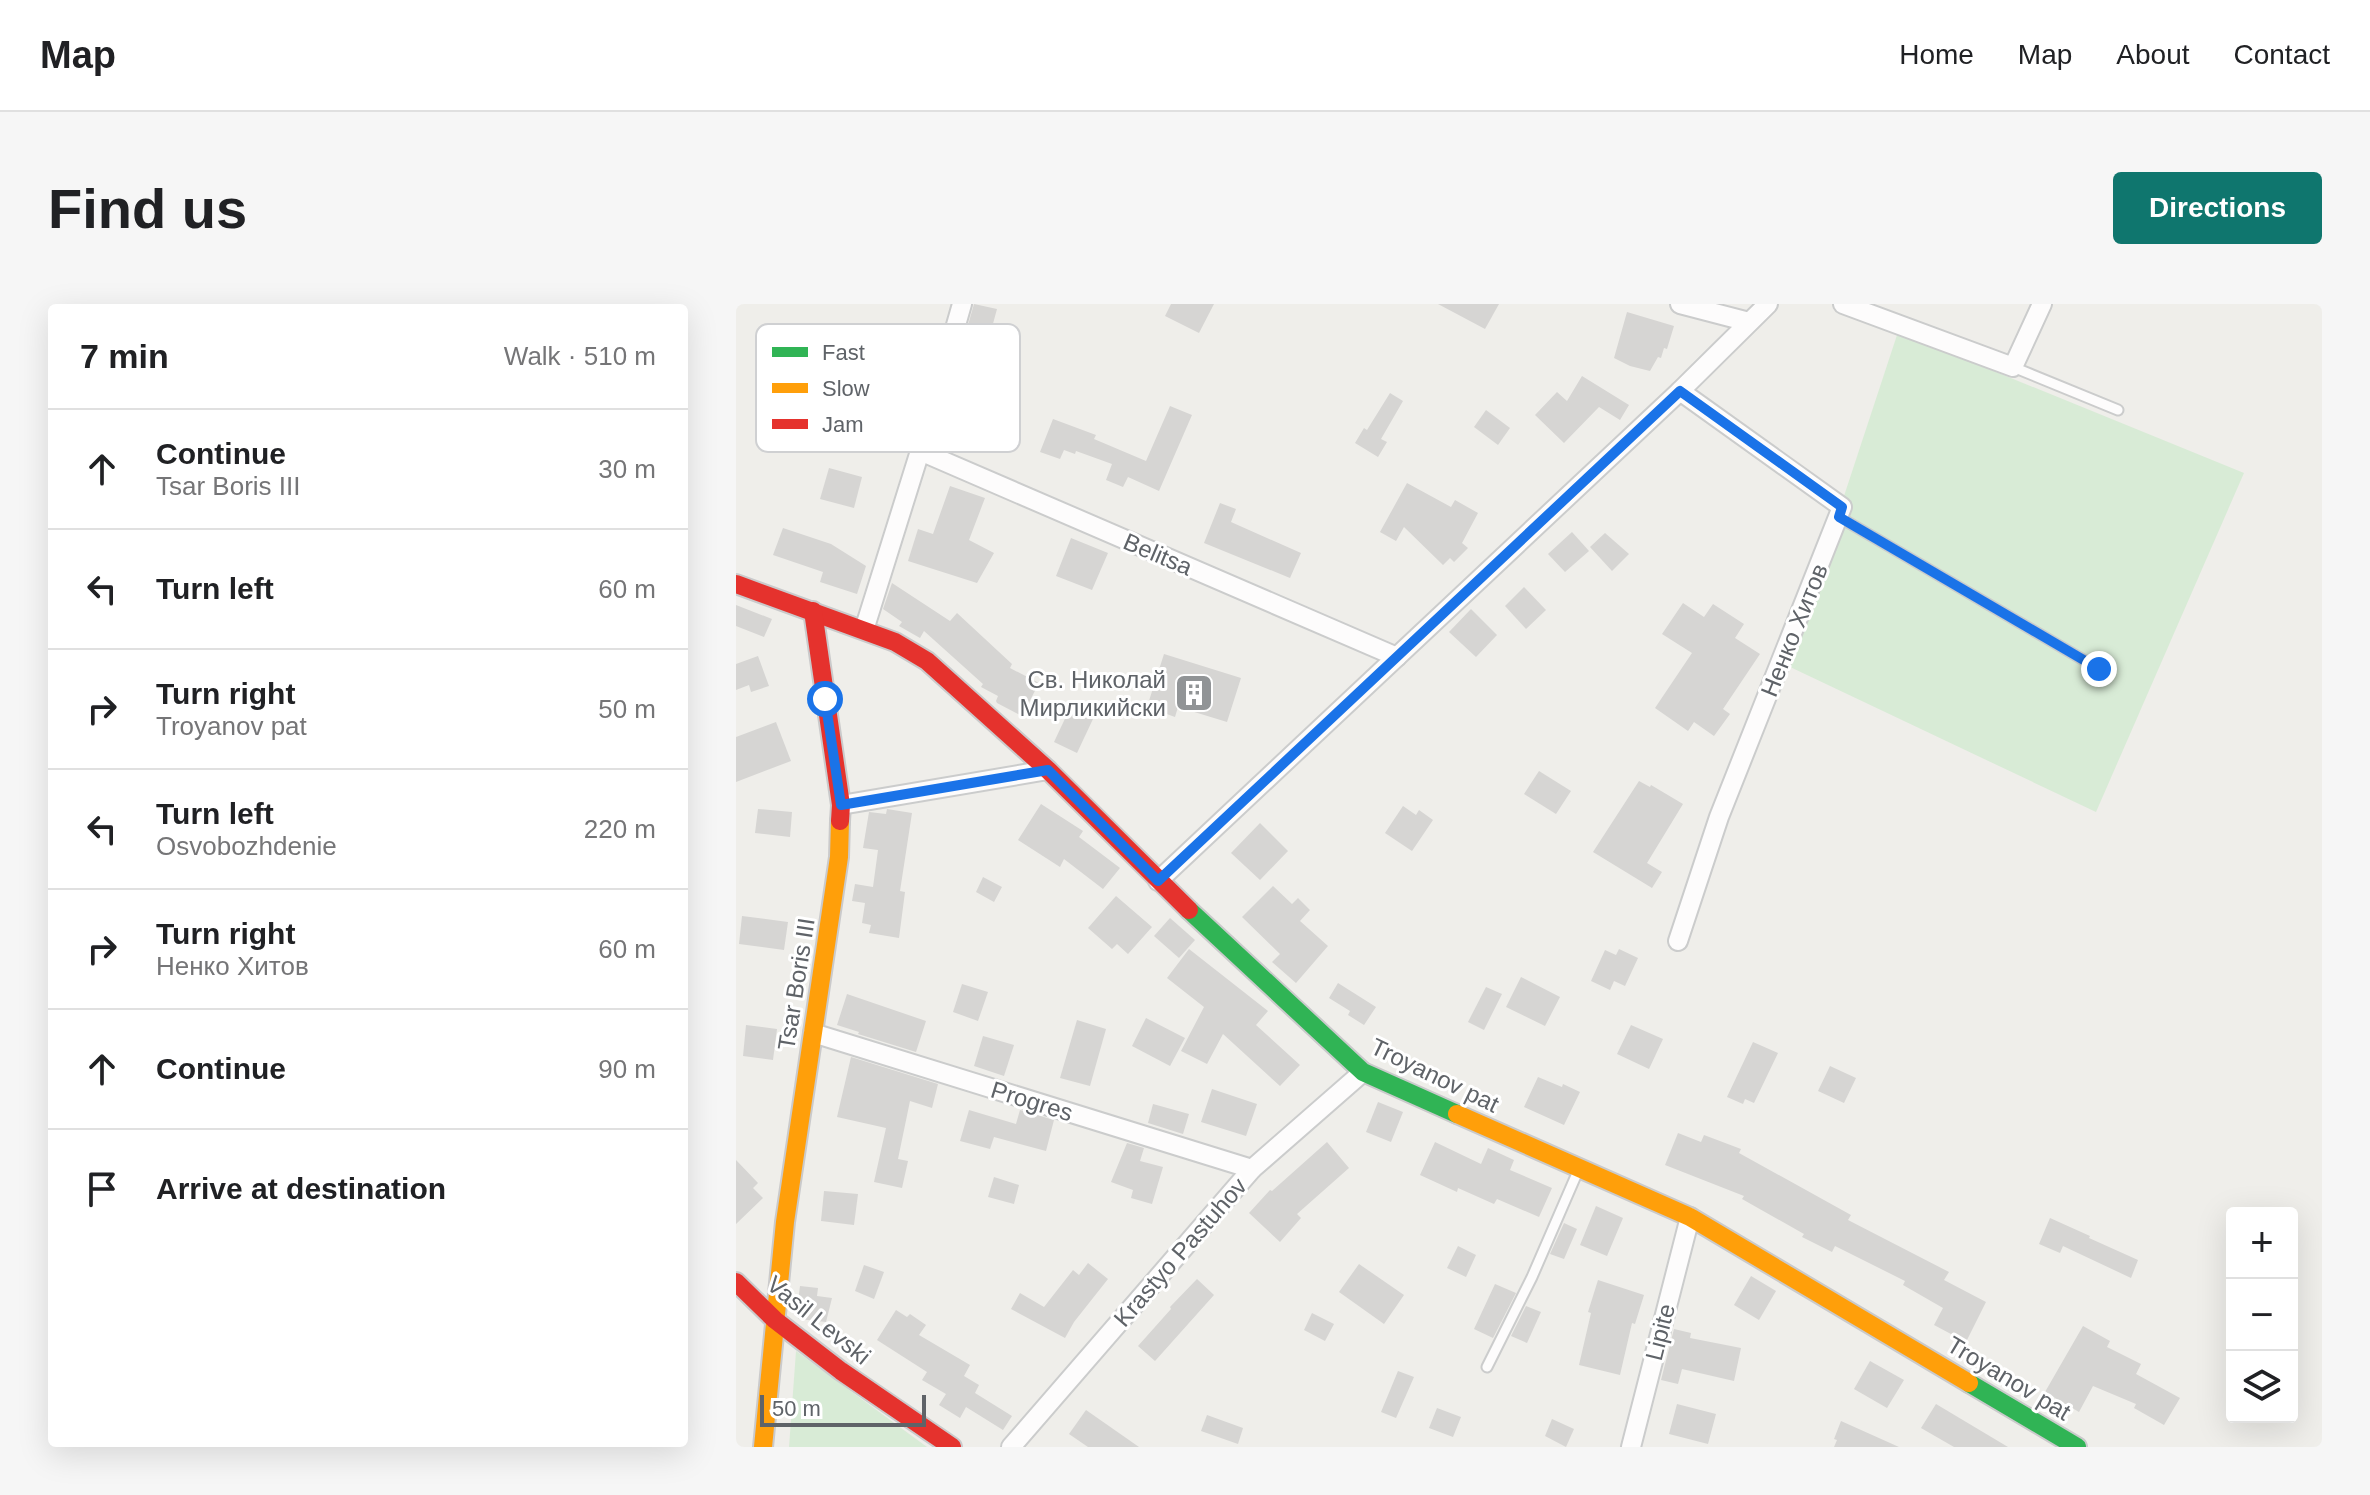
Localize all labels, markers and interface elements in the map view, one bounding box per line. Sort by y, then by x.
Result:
text: Map [40,34,116,76]
text: Home [1899,39,1974,70]
text: Map [2018,39,2072,70]
text: About [2116,39,2190,70]
text: Contact [2234,39,2330,70]
button: Directions [2113,172,2322,244]
text: Find us [48,177,247,240]
legend [756,324,1020,452]
text: 7 min [80,337,169,375]
text: Fast [822,340,865,365]
text: Walk · 510 m [504,341,656,371]
text: Slow [822,376,870,401]
text: Jam [822,412,864,437]
text: Continue [156,437,286,470]
icon: ahead [80,447,124,491]
text: 30 m [598,454,656,484]
text: Tsar Boris III [156,471,300,501]
street label: Belitsa [1120,527,1197,581]
street label: Ненко Хитов [1755,560,1833,700]
icon: left [80,567,124,611]
text: Turn left [156,572,274,605]
text: 60 m [598,574,656,604]
route end [2081,651,2117,687]
place label: Св. Николай Мирликийски [1019,666,1166,721]
building icon: Св. Николай Мирликийски [1173,672,1215,714]
text: Turn right [156,677,295,710]
route start [807,681,843,717]
icon: right [80,687,124,731]
text: 50 m [598,694,656,724]
text: Troyanov pat [156,711,307,741]
text: Turn left [156,797,274,830]
icon: left [80,807,124,851]
text: 220 m [584,814,656,844]
text: Osvobozhdenie [156,831,337,861]
street label: Tsar Boris III [772,916,820,1052]
text: Turn right [156,917,295,950]
icon: right [80,927,124,971]
text: 60 m [598,934,656,964]
text: Ненко Хитов [156,951,309,981]
street label: Troyanov pat [1367,1032,1504,1118]
icon: ahead [80,1047,124,1091]
text: Continue [156,1052,286,1085]
text: 90 m [598,1054,656,1084]
street label: Progres [988,1076,1076,1126]
icon: arrive [80,1167,124,1211]
text: Arrive at destination [156,1172,446,1205]
street label: Krastyo Pastuhov [1108,1172,1252,1332]
map controls [2226,1207,2298,1423]
button: + [2226,1207,2298,1279]
street label: Vasil Levski [762,1270,876,1370]
button: − [2226,1279,2298,1351]
street label: Lipite [1640,1301,1680,1363]
street label: Troyanov pat [1942,1331,2076,1426]
button: layers [2226,1351,2298,1423]
scale bar [760,1391,926,1427]
text: 50 m [772,1396,821,1421]

